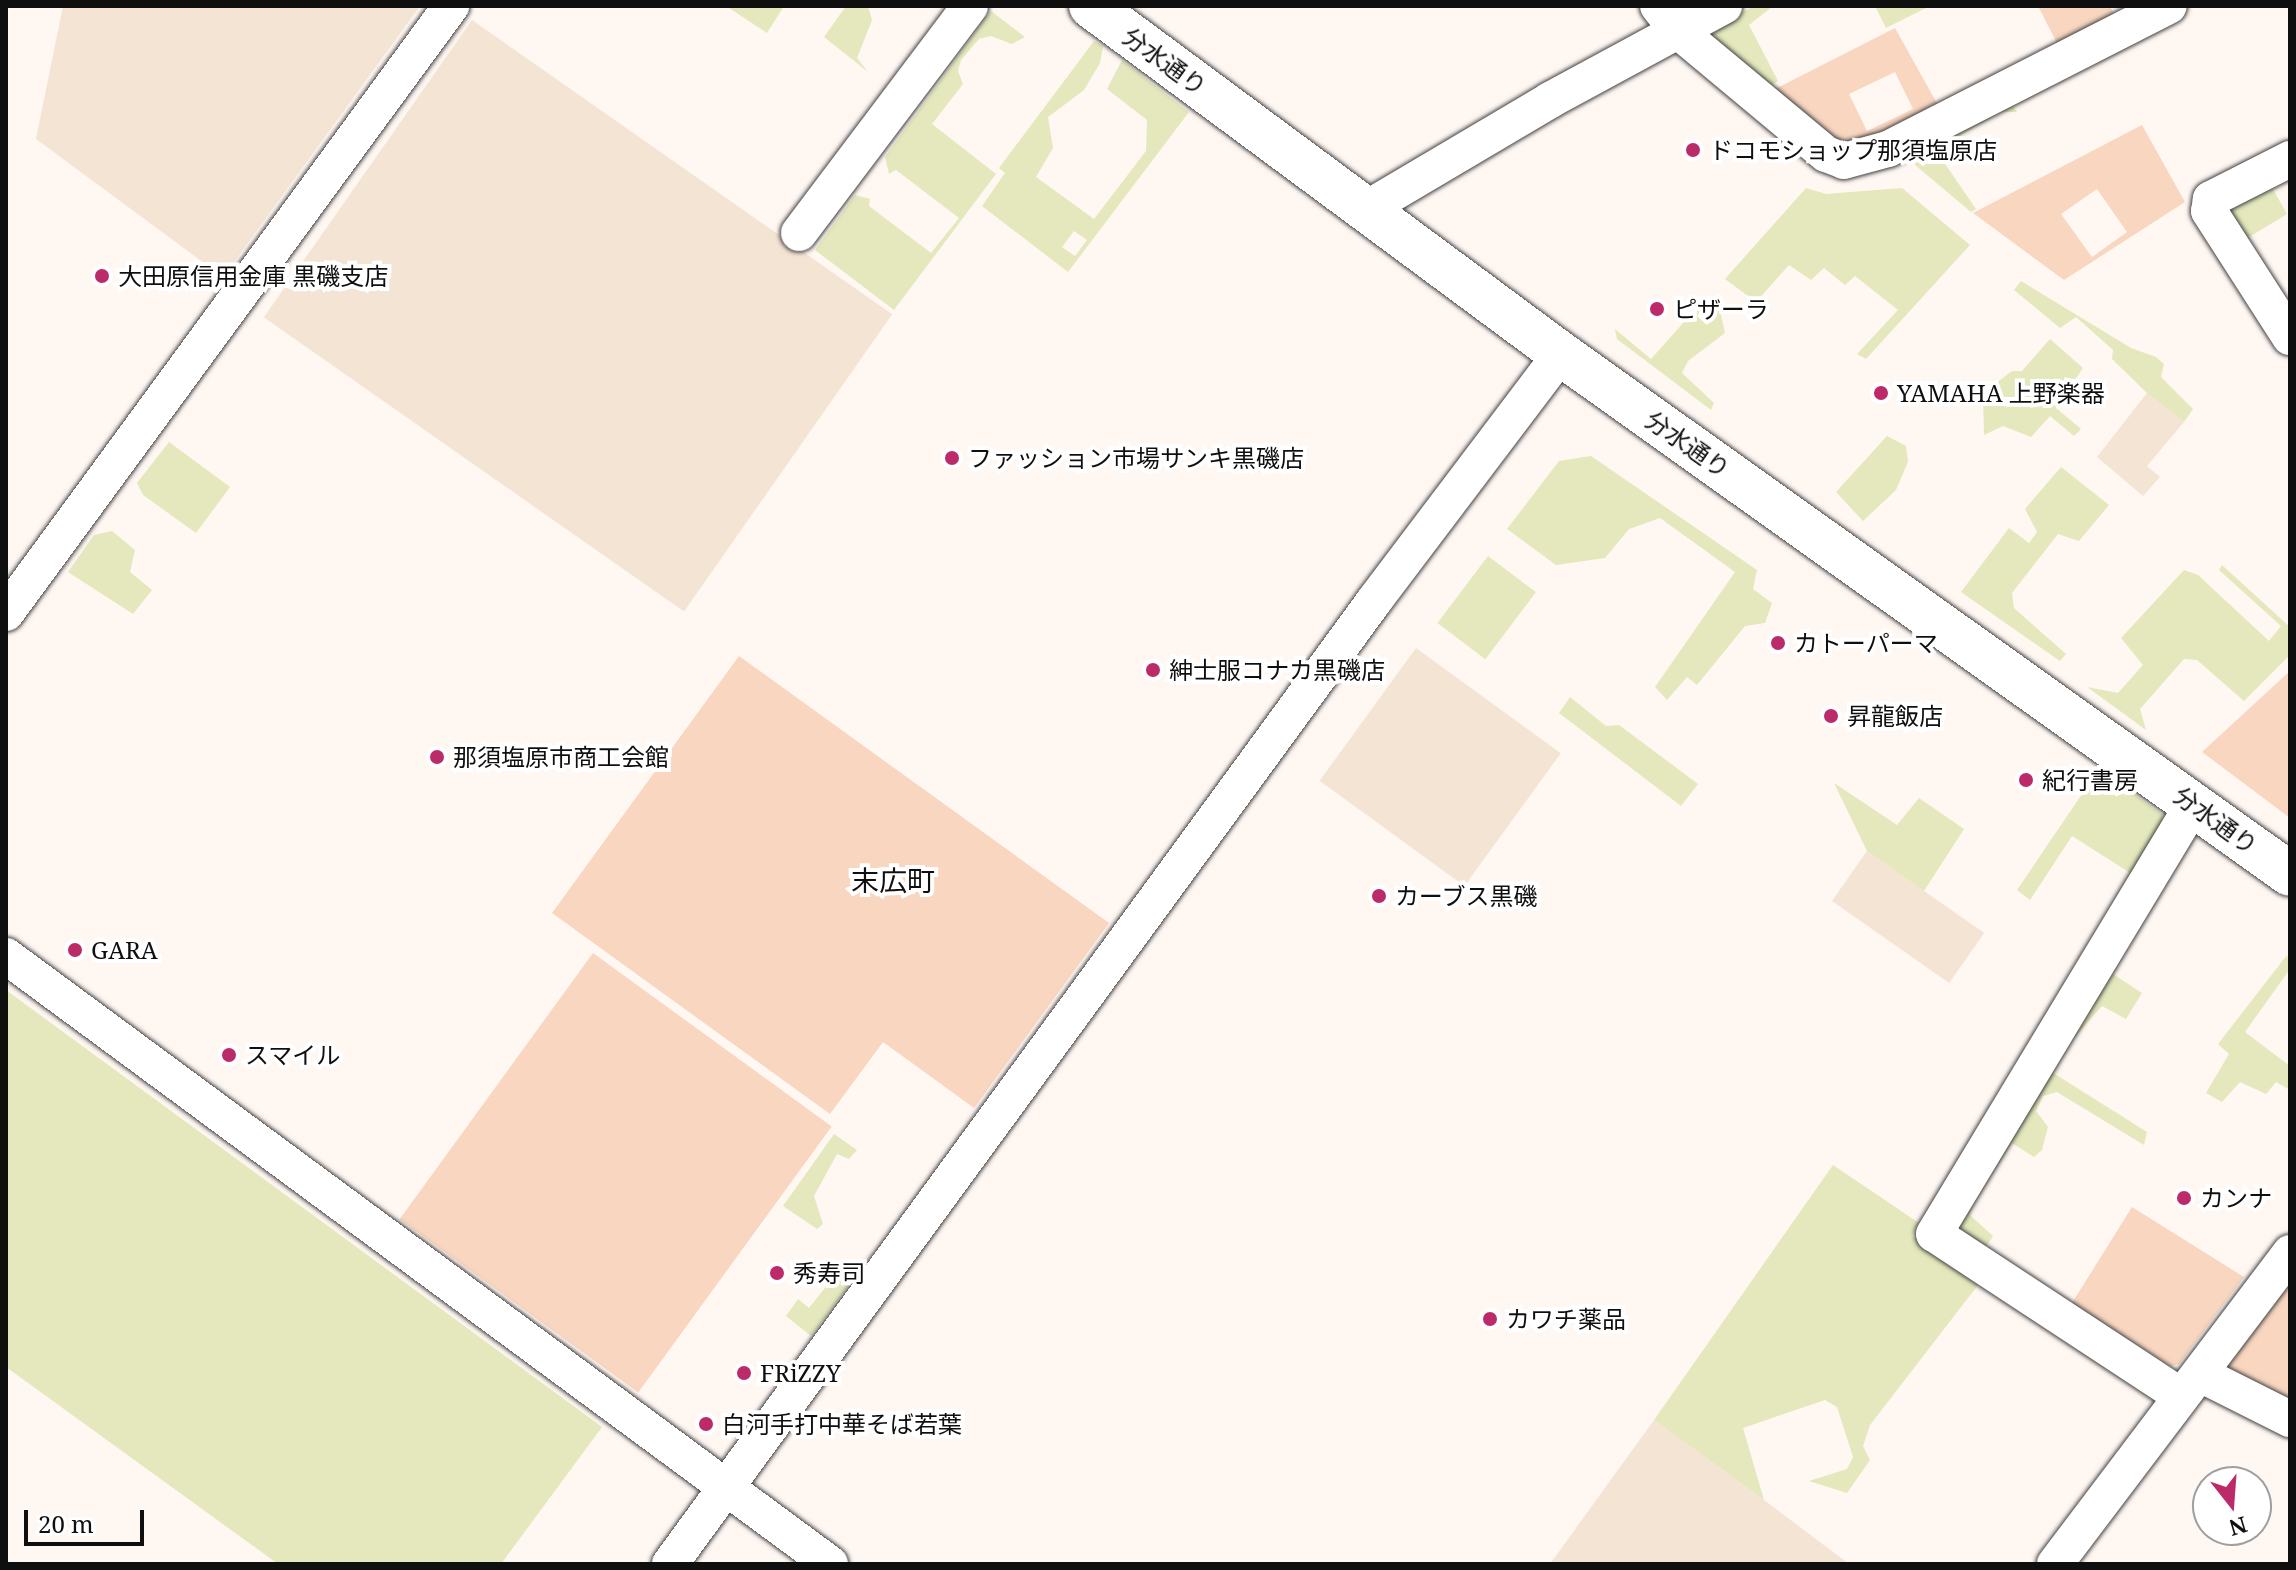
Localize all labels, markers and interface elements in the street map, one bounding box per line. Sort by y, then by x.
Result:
street label: 分水通り [1118,21,1212,101]
place label: ドコモショップ那須塩原店 [1709,136,1997,164]
marker: ドコモショップ那須塩原店 [1684,141,1702,159]
place label: 大田原信用金庫 黒磯支店 [118,262,388,290]
marker: 大田原信用金庫 黒磯支店 [93,267,111,285]
place label: ピザーラ [1673,295,1769,323]
marker: ピザーラ [1648,300,1666,318]
place label: YAMAHA 上野楽器 [1897,379,2105,407]
marker: YAMAHA 上野楽器 [1872,384,1890,402]
street label: 分水通り [1640,405,1736,483]
place label: ファッション市場サンキ黒磯店 [968,444,1304,472]
marker: ファッション市場サンキ黒磯店 [943,449,961,467]
place label: カトーパーマ [1794,629,1938,657]
marker: カトーパーマ [1769,634,1787,652]
place label: 紳士服コナカ黒磯店 [1169,656,1385,684]
marker: 紳士服コナカ黒磯店 [1144,661,1162,679]
place label: 昇龍飯店 [1847,702,1943,730]
marker: 昇龍飯店 [1822,707,1840,725]
place label: 那須塩原市商工会館 [453,743,669,771]
marker: 那須塩原市商工会館 [428,748,446,766]
place label: 紀行書房 [2042,766,2138,794]
marker: 紀行書房 [2017,771,2035,789]
street label: 分水通り [2169,780,2263,860]
district label: 末広町 [851,863,935,897]
place label: カーブス黒磯 [1395,882,1539,910]
marker: カーブス黒磯 [1370,887,1388,905]
place label: GARA [91,936,158,964]
marker: GARA [66,941,84,959]
place label: スマイル [245,1041,341,1069]
marker: スマイル [220,1046,238,1064]
place label: カンナ [2200,1184,2272,1212]
marker: カンナ [2175,1189,2193,1207]
place label: 秀寿司 [793,1259,865,1287]
marker: 秀寿司 [768,1264,786,1282]
place label: カワチ薬品 [1506,1305,1626,1333]
marker: カワチ薬品 [1481,1310,1499,1328]
place label: FRiZZY [760,1359,841,1387]
marker: FRiZZY [735,1364,753,1382]
place label: 白河手打中華そば若葉 [722,1410,962,1438]
marker: 白河手打中華そば若葉 [697,1415,715,1433]
north arrow [2192,1466,2272,1546]
scale bar [28,1494,148,1544]
text: 20 m [38,1507,94,1540]
text: N [2226,1510,2251,1544]

